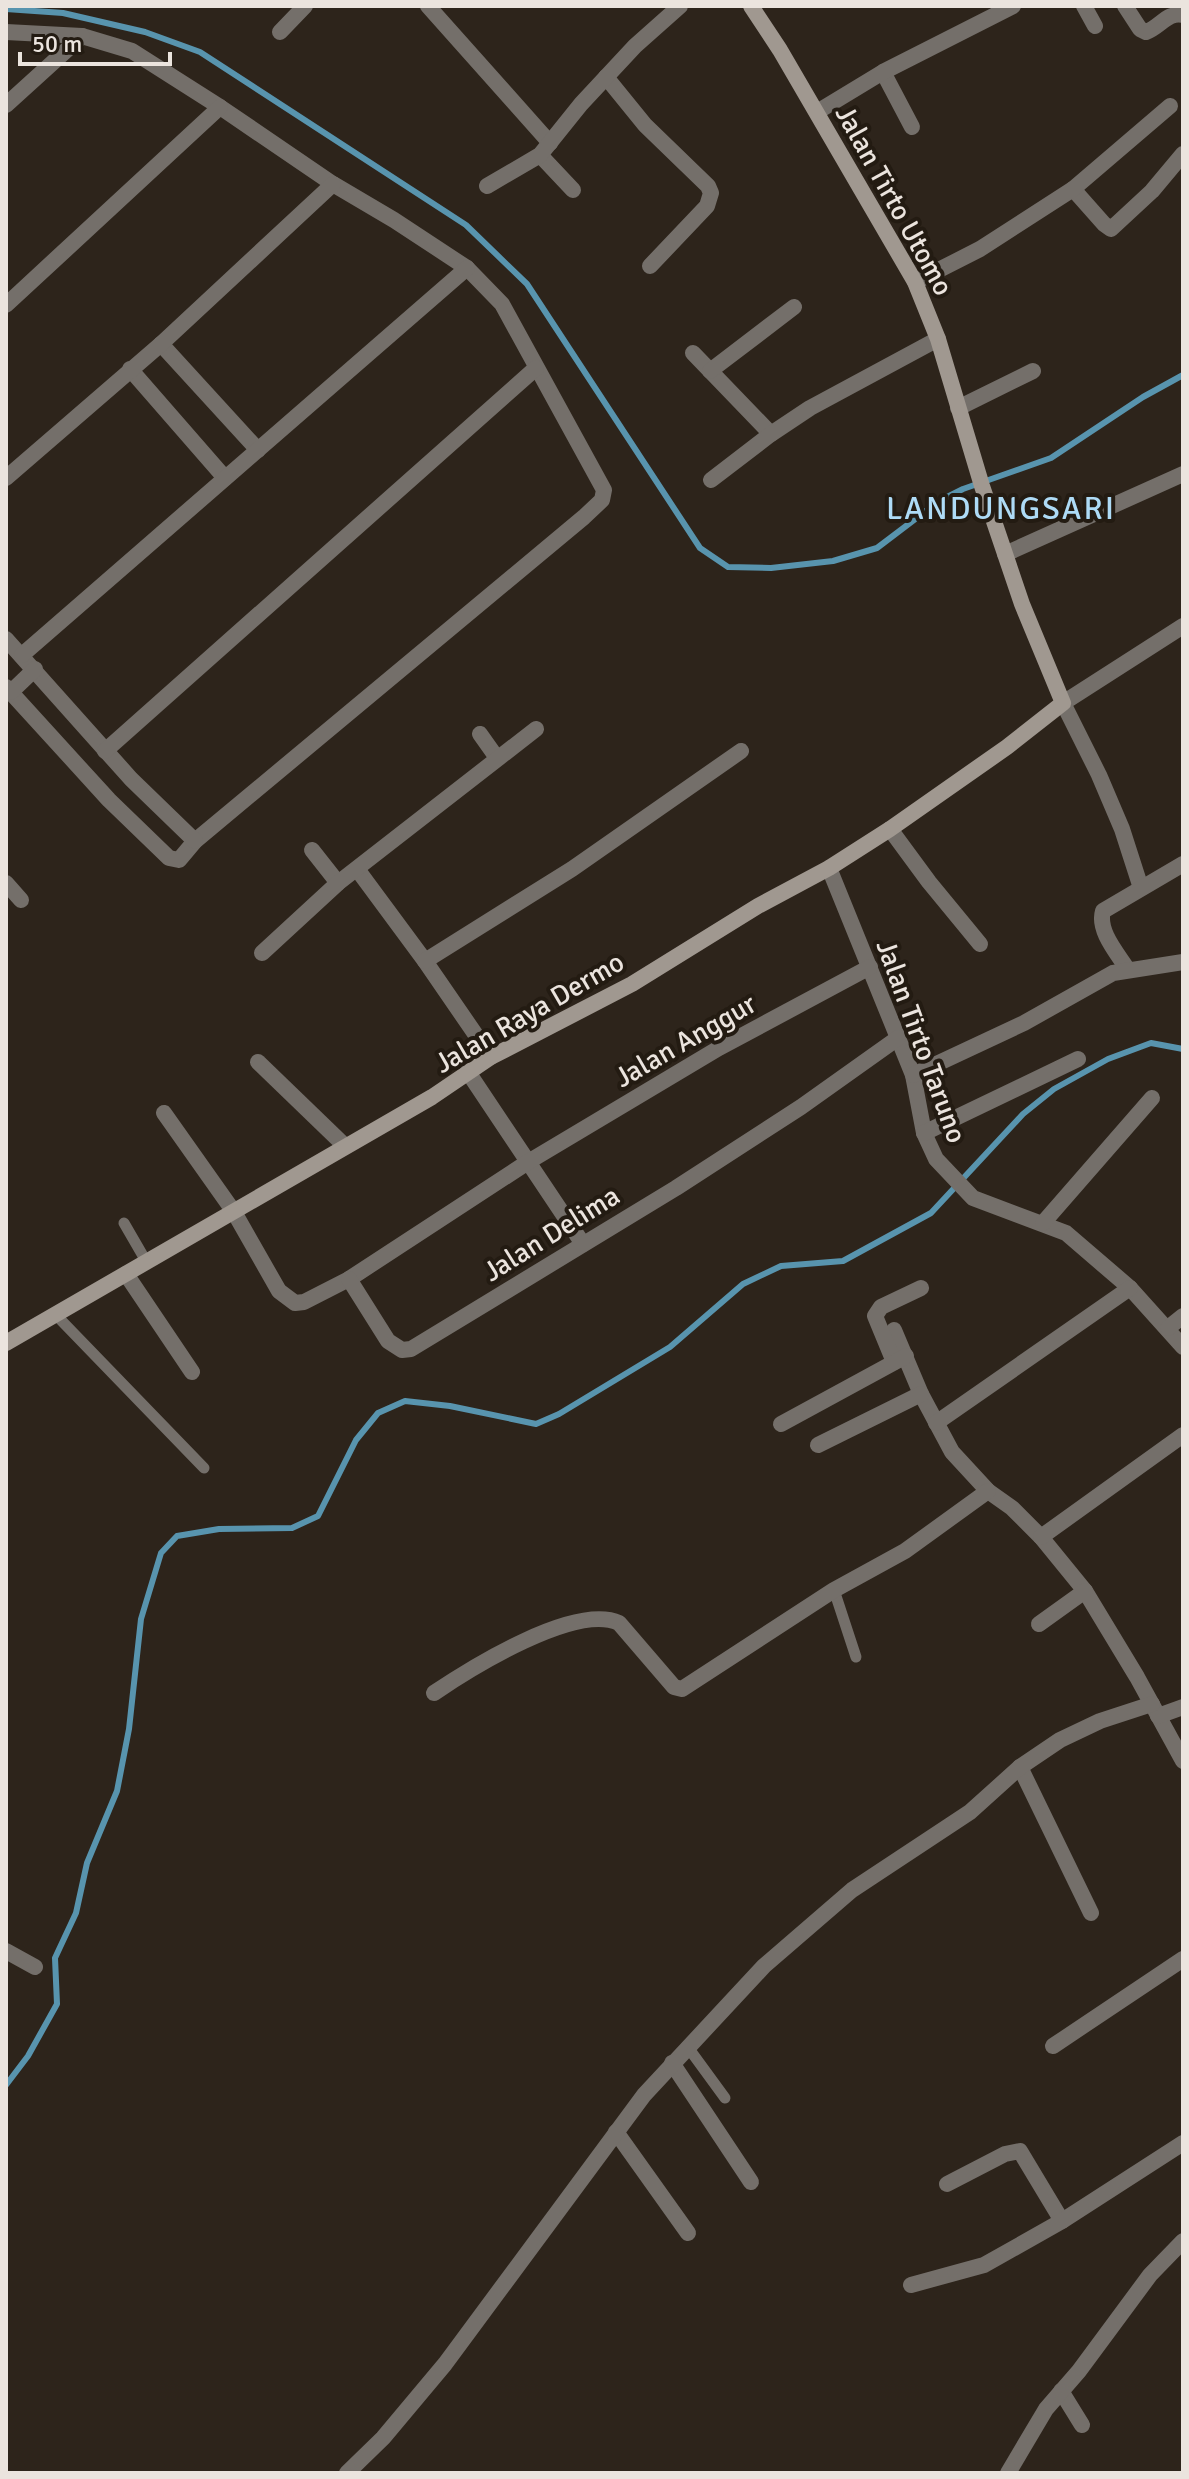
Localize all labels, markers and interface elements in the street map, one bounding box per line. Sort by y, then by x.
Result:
scale bar [20,16,170,66]
text: 50 m [32,29,82,59]
street label: Jalan Tirto Utomo [828,99,960,301]
district label: LANDUNGSARI [886,489,1116,528]
street label: Jalan Tirto Taruno [869,935,974,1148]
street label: Jalan Raya Dermo [429,945,630,1081]
street label: Jalan Anggur [609,986,763,1095]
street label: Jalan Delima [477,1179,626,1289]

